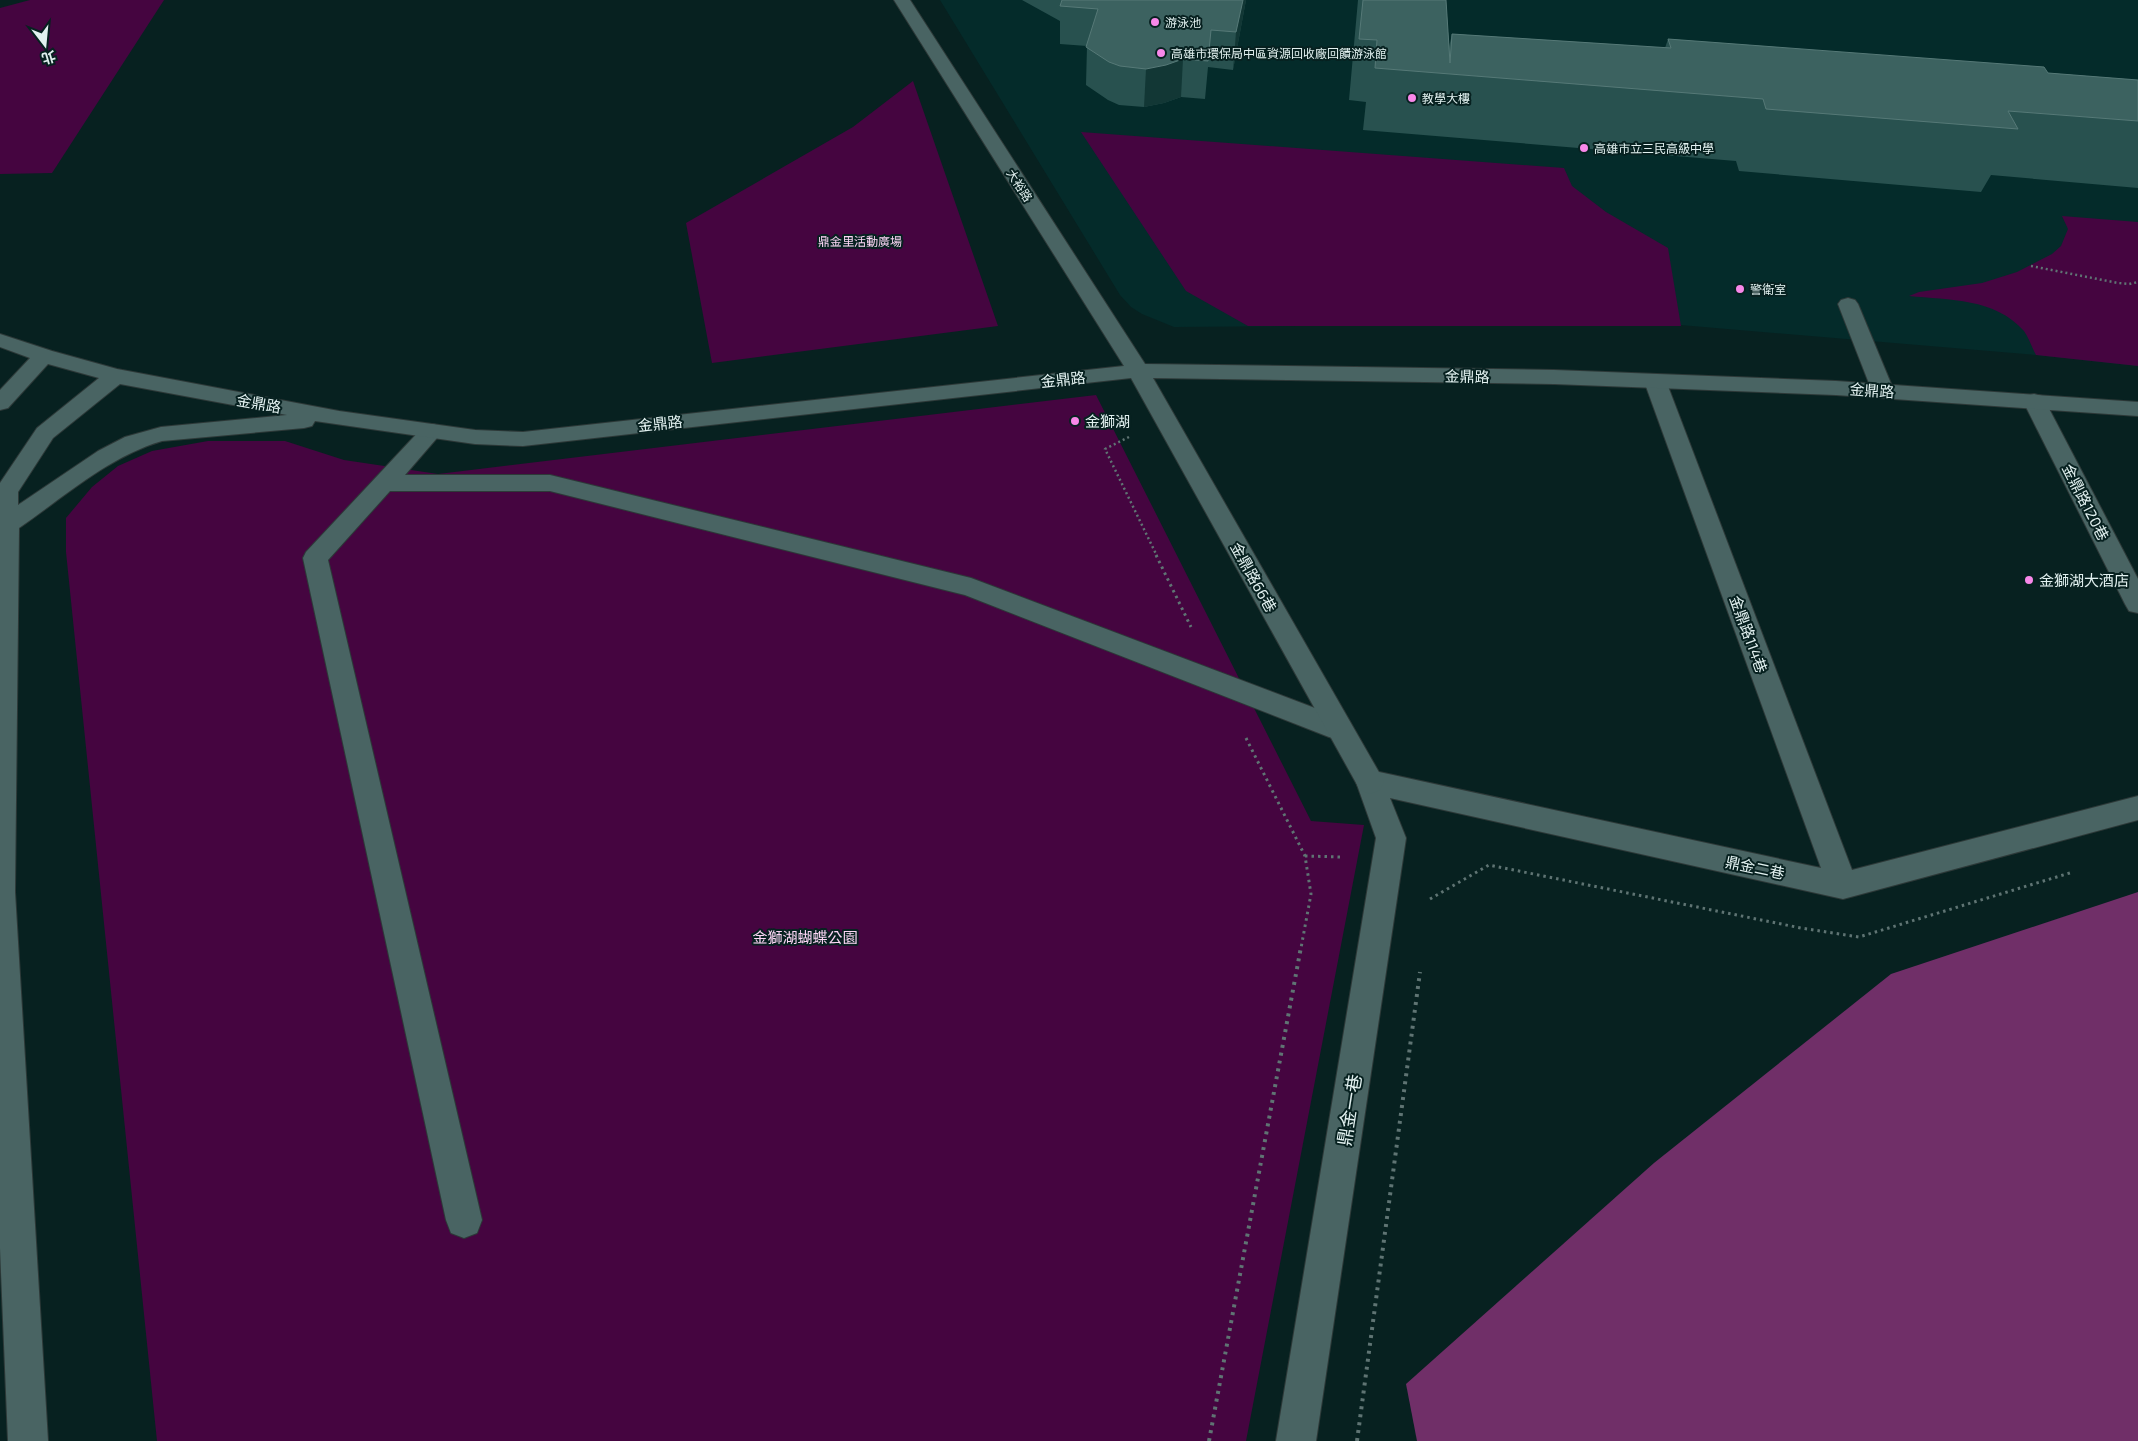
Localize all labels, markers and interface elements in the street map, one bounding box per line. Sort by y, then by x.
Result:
place label: 游泳池 [1165,15,1201,29]
marker: 游泳池 [1149,16,1161,28]
north arrow [20,20,70,70]
place label: 高雄市環保局中區資源回收廠回饋游泳館 [1171,46,1387,60]
marker: 高雄市環保局中區資源回收廠回饋游泳館 [1155,47,1167,59]
text: 北 [40,48,58,68]
place label: 教學大樓 [1422,91,1470,105]
marker: 教學大樓 [1406,92,1418,104]
place label: 高雄市立三民高級中學 [1594,141,1714,155]
marker: 高雄市立三民高級中學 [1578,142,1590,154]
street label: 大裕路 [1004,166,1036,204]
park label: 鼎金里活動廣場 [818,234,902,248]
place label: 警衛室 [1750,282,1786,296]
marker: 警衛室 [1734,283,1746,295]
street label: 金鼎路 [1444,367,1490,385]
street label: 金鼎路 [1040,368,1086,390]
street label: 金鼎路 [1849,379,1895,401]
street label: 金鼎路 [235,390,283,416]
street label: 金鼎路 [637,412,683,434]
place label: 金獅湖 [1085,412,1130,430]
marker: 金獅湖 [1069,415,1081,427]
street label: 金鼎路120巷 [2059,461,2113,543]
street label: 金鼎路66巷 [1227,539,1281,615]
place label: 金獅湖大酒店 [2039,571,2129,589]
marker: 金獅湖大酒店 [2023,574,2035,586]
street label: 金鼎路114巷 [1727,593,1771,675]
street label: 鼎金二巷 [1724,852,1786,882]
park label: 金獅湖蝴蝶公園 [752,928,858,946]
street label: 鼎金一巷 [1333,1073,1365,1147]

